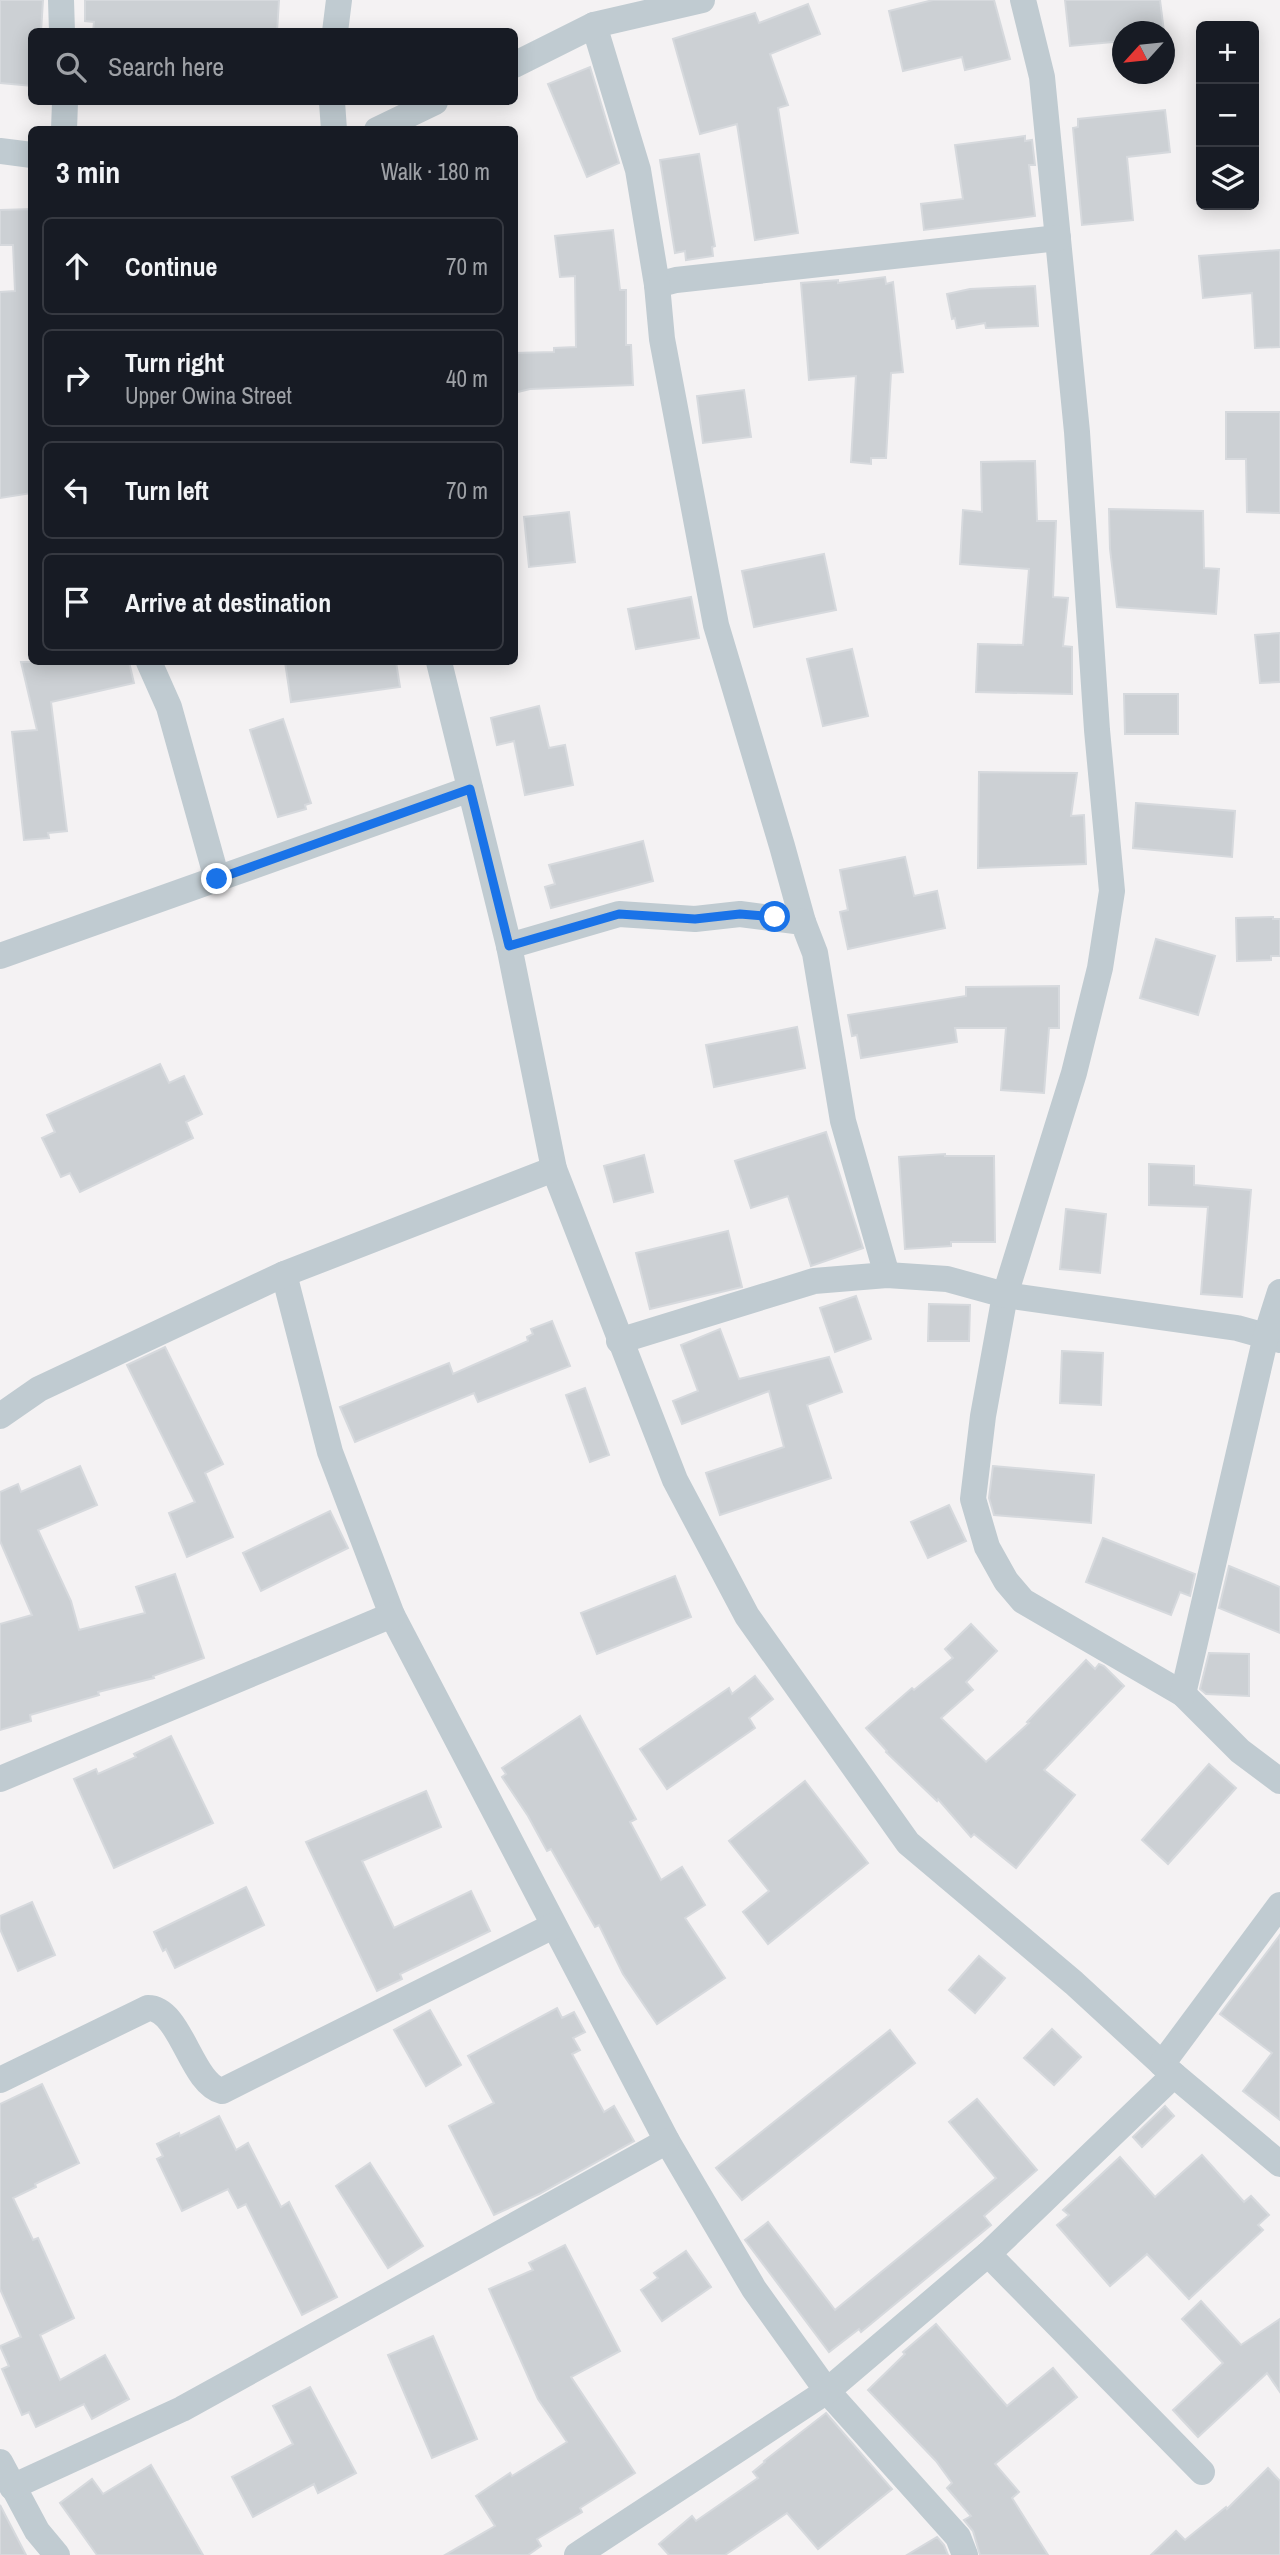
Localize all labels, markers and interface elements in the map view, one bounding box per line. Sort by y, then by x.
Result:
north arrow [1112,21,1175,84]
map controls [1196,21,1259,210]
button: + [1196,21,1259,84]
search box [28,28,518,105]
icon: search [52,48,90,86]
text: Search here [108,49,224,84]
button: − [1196,84,1259,147]
button: layers [1196,147,1259,210]
text: 3 min [56,152,120,192]
text: Walk · 180 m [381,156,490,187]
icon: ahead [58,247,96,285]
text: Continue [125,249,217,284]
text: 70 m [446,251,488,282]
text: Turn right [125,345,224,380]
icon: right [58,359,96,397]
text: 40 m [446,363,488,394]
text: Upper Owina Street [125,380,292,411]
icon: left [58,471,96,509]
text: Turn left [125,473,209,508]
text: 70 m [446,475,488,506]
icon: arrive [58,583,96,621]
text: Arrive at destination [125,585,331,620]
route end [201,863,232,894]
route start [759,901,790,932]

